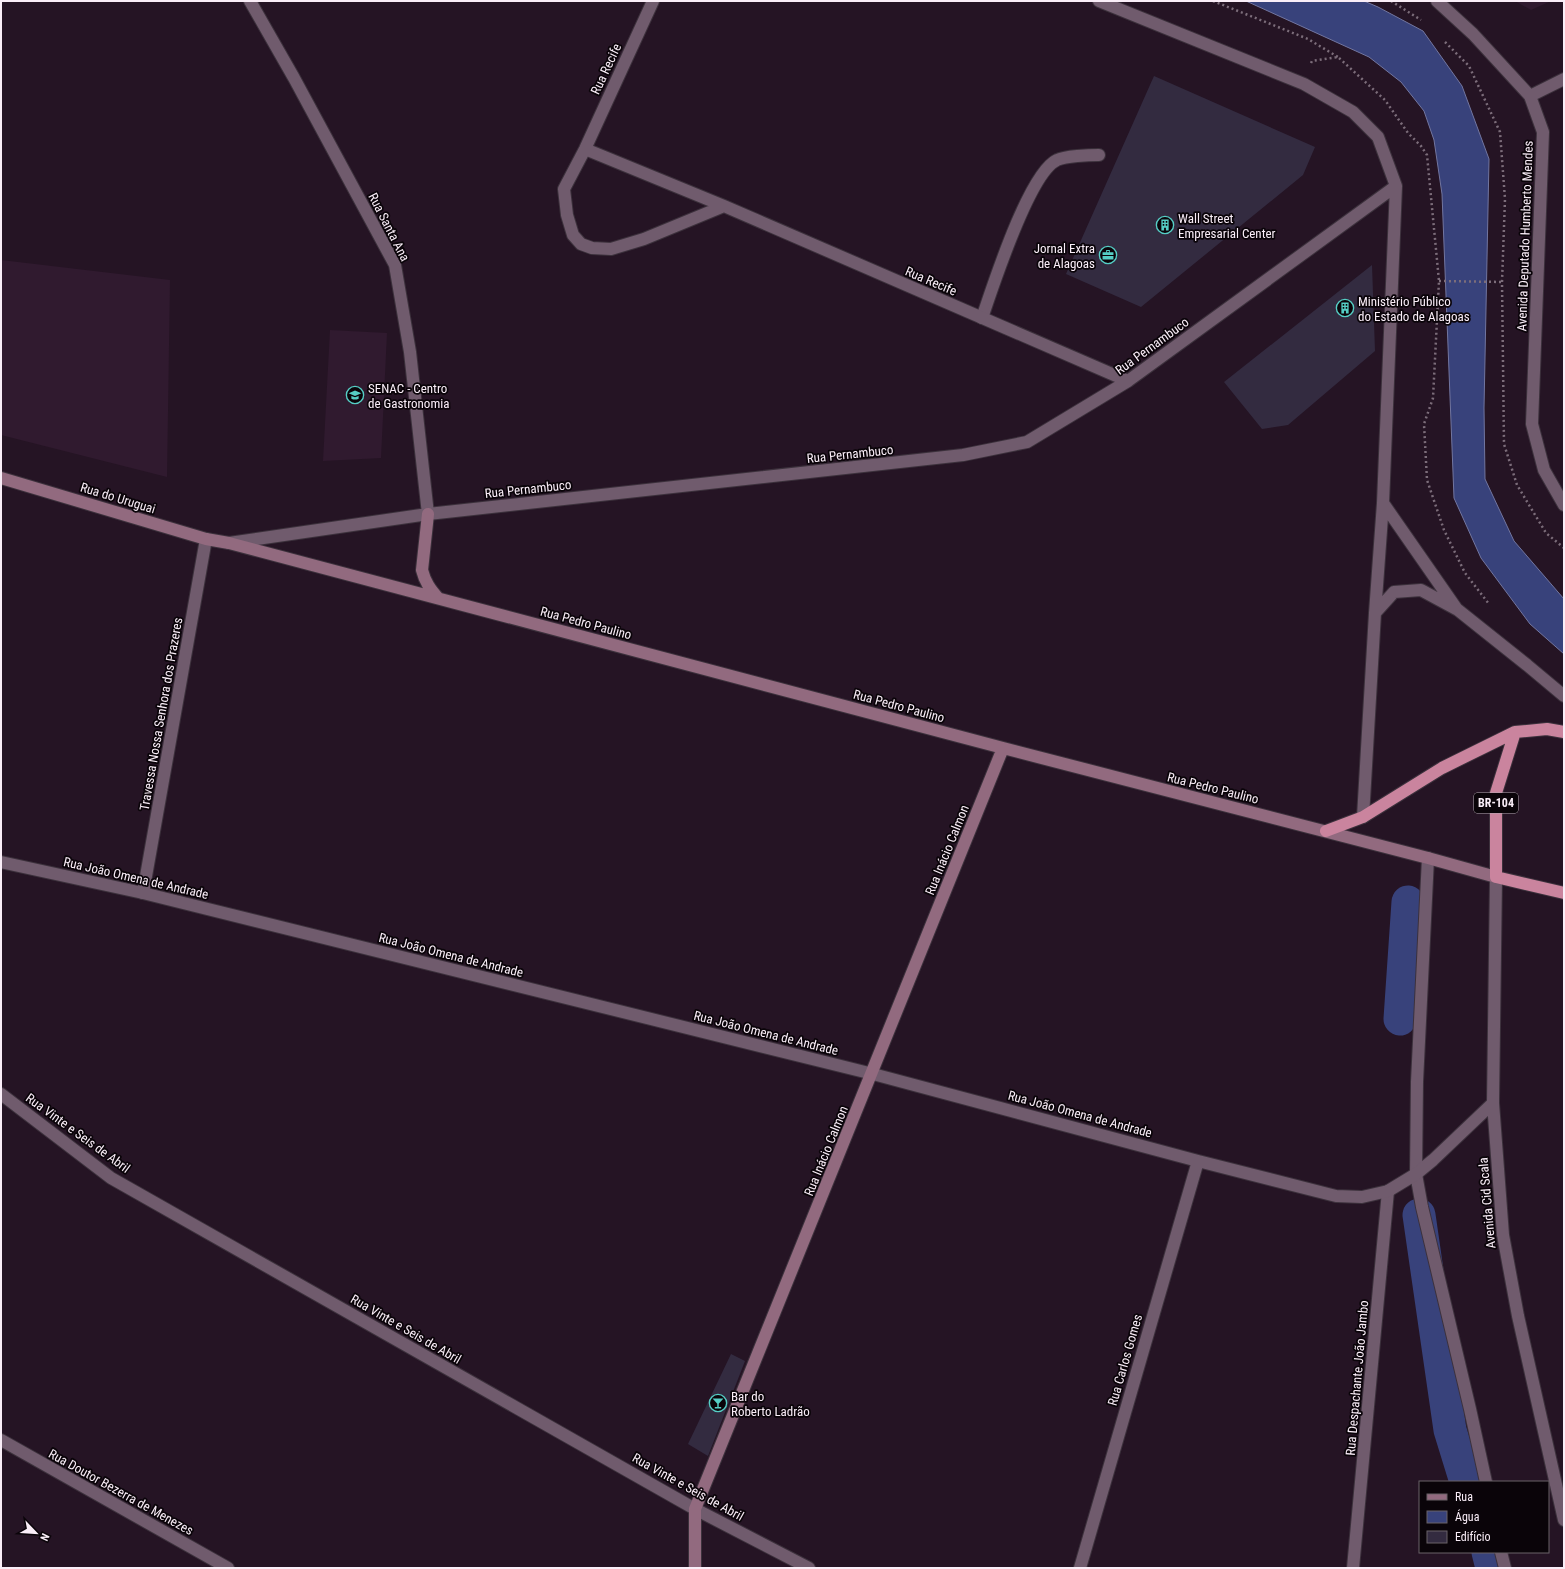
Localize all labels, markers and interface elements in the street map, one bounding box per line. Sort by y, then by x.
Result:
street label: Rua Recife [588,41,624,97]
street label: Avenida Deputado Humberto Mendes [1514,140,1536,332]
street label: Rua Santa Ana [365,190,413,264]
place label: Wall Street Empresarial Center [1178,211,1276,241]
building icon: Wall Street Empresarial Center [1155,215,1175,235]
place label: Jornal Extra de Alagoas [1034,241,1095,271]
office icon: Jornal Extra de Alagoas [1098,245,1118,265]
street label: Rua Recife [903,263,959,299]
place label: Ministério Público do Estado de Alagoas [1358,294,1470,324]
building icon: Ministério Público do Estado de Alagoas [1335,298,1355,318]
street label: Rua Pernambuco [1112,314,1192,378]
place label: SENAC - Centro de Gastronomia [368,381,449,411]
school or university icon: SENAC - Centro de Gastronomia [345,385,365,405]
street label: Rua Pernambuco [806,442,894,466]
street label: Rua Pernambuco [484,477,572,501]
street label: Rua do Uruguai [79,479,157,517]
street label: Rua Pedro Paulino [539,604,633,642]
street label: Travessa Nossa Senhora dos Prazeres [137,616,185,812]
street label: Rua Pedro Paulino [852,687,946,725]
street label: Rua Pedro Paulino [1166,769,1260,807]
road number: BR-104 [1474,793,1518,813]
street label: Rua Inácio Calmon [922,803,972,897]
street label: Rua João Omena de Andrade [62,854,210,902]
street label: Rua João Omena de Andrade [377,930,525,980]
street label: Rua João Omena de Andrade [692,1008,840,1058]
street label: Rua João Omena de Andrade [1006,1088,1154,1140]
street label: Rua Vinte e Seis de Abril [23,1090,133,1176]
street label: Rua Inácio Calmon [801,1104,851,1198]
street label: Avenida Cid Scala [1476,1157,1498,1249]
street label: Rua Vinte e Seis de Abril [348,1291,464,1367]
street label: Rua Despachante João Jambo [1343,1300,1371,1456]
street label: Rua Carlos Gomes [1105,1312,1145,1407]
place label: Bar do Roberto Ladrão [731,1389,810,1419]
bar icon: Bar do Roberto Ladrão [708,1393,728,1413]
street label: Rua Doutor Bezerra de Menezes [46,1446,196,1538]
street label: Rua Vinte e Seis de Abril [630,1450,746,1524]
legend [1419,1481,1549,1553]
text: Rua [1455,1490,1473,1504]
text: Água [1455,1509,1480,1524]
north arrow [16,1513,56,1553]
text: Edifício [1455,1530,1491,1544]
text: N [37,1531,52,1543]

